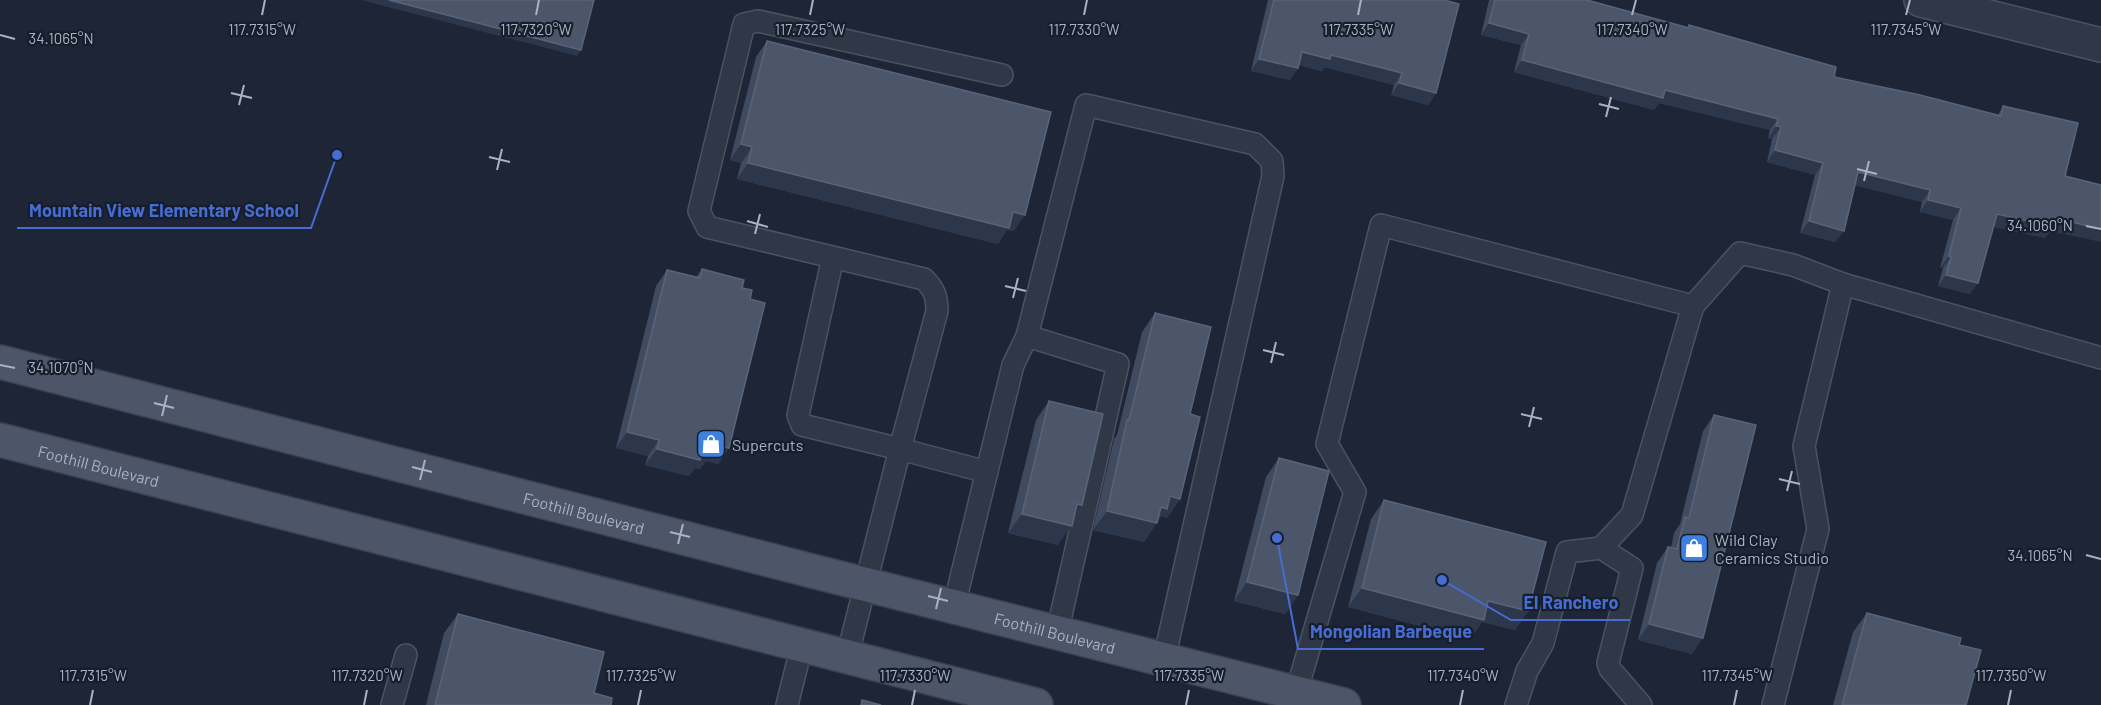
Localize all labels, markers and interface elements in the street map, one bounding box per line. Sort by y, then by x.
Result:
text: 117.7315°W [228,20,296,38]
text: 117.7320°W [500,20,572,38]
text: 117.7325°W [775,20,845,38]
text: 117.7330°W [1048,20,1120,38]
text: 117.7335°W [1323,20,1393,38]
text: 117.7340°W [1596,20,1668,38]
text: 117.7345°W [1871,20,1941,38]
text: 34.1065°N [28,29,94,47]
callout: Mountain View Elementary School [17,192,311,228]
text: Mountain View Elementary School [29,199,299,221]
text: 34.1060°N [2007,216,2073,234]
text: 34.1070°N [28,358,94,376]
shop icon: Supercuts [695,428,727,460]
place label: Supercuts [732,435,803,454]
street label: Foothill Boulevard [36,441,161,490]
street label: Foothill Boulevard [521,488,647,537]
place label: Wild Clay Ceramics Studio [1715,530,1829,567]
shop icon: Wild Clay Ceramics Studio [1678,532,1710,564]
text: 34.1065°N [2007,546,2073,564]
callout: El Ranchero [1511,584,1630,620]
text: El Ranchero [1524,591,1618,613]
street label: Foothill Boulevard [992,608,1118,657]
callout: Mongolian Barbeque [1298,613,1484,649]
text: Mongolian Barbeque [1310,620,1472,642]
text: 117.7315°W [59,666,127,684]
text: 117.7320°W [331,666,403,684]
text: 117.7325°W [606,666,676,684]
text: 117.7330°W [879,666,951,684]
text: 117.7335°W [1154,666,1224,684]
text: 117.7340°W [1427,666,1499,684]
text: 117.7345°W [1702,666,1772,684]
text: 117.7350°W [1975,666,2047,684]

